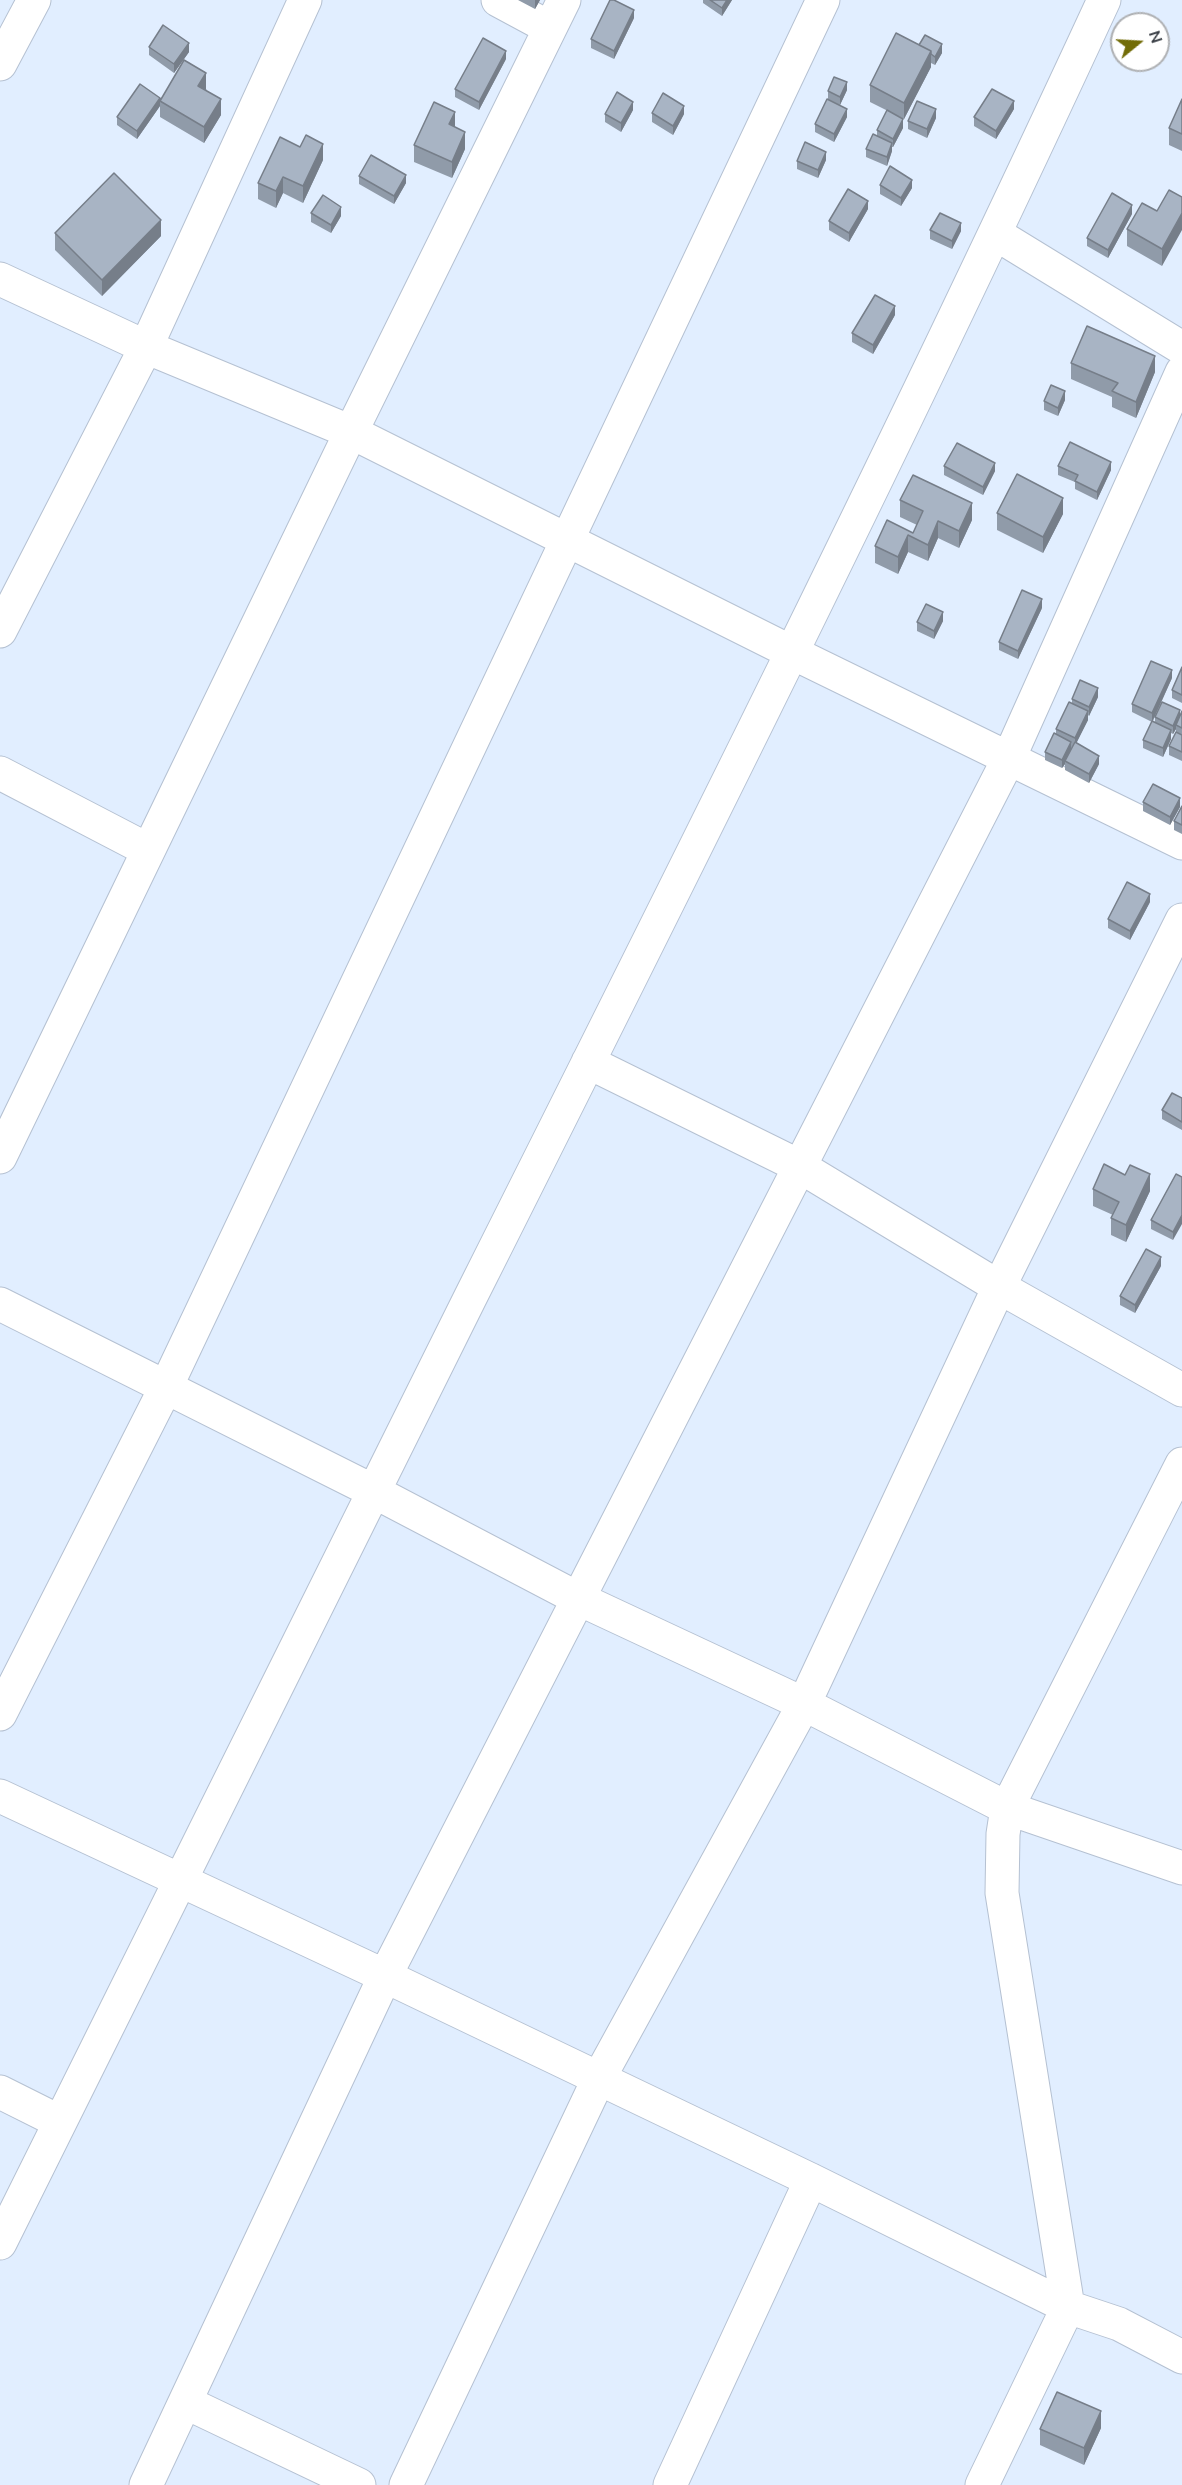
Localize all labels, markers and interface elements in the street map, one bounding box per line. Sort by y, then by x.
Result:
north arrow [1110,12,1170,72]
text: N [1143,28,1168,46]

